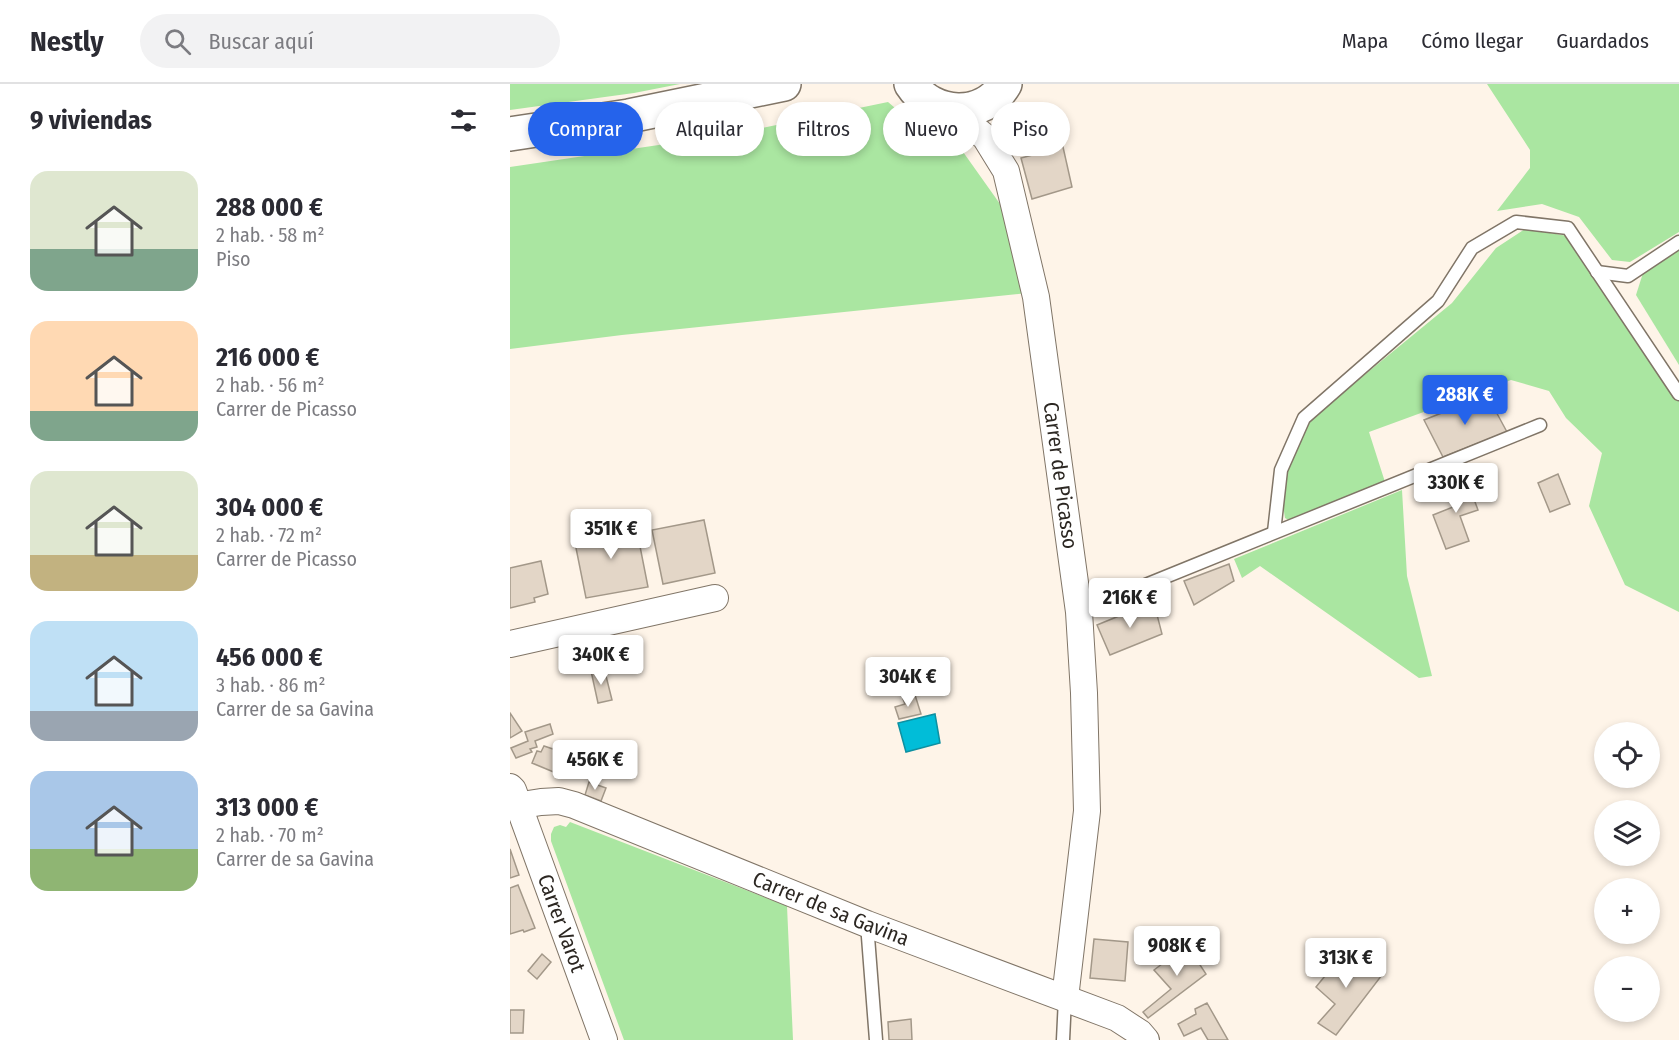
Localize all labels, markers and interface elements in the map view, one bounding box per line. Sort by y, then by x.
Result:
search box [140,14,560,68]
text: Nestly [30,25,104,58]
icon: search [161,25,194,58]
text: Buscar aquí [209,28,314,55]
text: Mapa [1342,28,1388,54]
text: Cómo llegar [1421,28,1523,54]
text: Guardados [1556,28,1649,54]
chip: Comprar [528,102,643,156]
chip: Alquilar [655,102,764,156]
chip: Filtros [776,102,871,156]
chip: Nuevo [883,102,979,156]
chip: Piso [991,102,1070,156]
icon: filters [447,104,480,137]
text: 9 viviendas [30,105,152,136]
text: 288 000 € [216,192,323,223]
icon: home [78,195,150,267]
text: 2 hab. · 58 m² [216,223,325,247]
text: Piso [216,247,251,271]
text: 216 000 € [216,342,320,373]
icon: home [78,345,150,417]
text: 2 hab. · 56 m² [216,373,325,397]
pin: 288K € [1416,375,1514,426]
text: 288K € [1437,382,1493,406]
text: Carrer de Picasso [216,397,357,421]
street label: Carrer de Picasso [1037,400,1083,551]
pin: 330K € [1407,463,1505,514]
text: 330K € [1428,470,1484,494]
text: 304 000 € [216,492,323,523]
icon: home [78,495,150,567]
pin: 351K € [562,509,660,560]
text: 351K € [584,516,638,540]
text: 2 hab. · 72 m² [216,523,322,547]
text: Carrer de Picasso [216,547,357,571]
pin: 216K € [1081,578,1179,629]
text: 216K € [1103,585,1157,609]
pin: 340K € [552,635,650,686]
text: 456 000 € [216,642,323,673]
text: 340K € [572,642,630,666]
icon: home [78,645,150,717]
pin: 304K € [859,657,957,708]
text: 304K € [879,664,937,688]
text: 3 hab. · 86 m² [216,673,326,697]
text: Carrer de sa Gavina [216,697,374,721]
map controls [1594,722,1660,1022]
button: locate [1594,722,1660,788]
pin: 456K € [546,740,644,791]
text: 456K € [567,747,623,771]
text: 313 000 € [216,792,318,823]
icon: home [78,795,150,867]
button: layers [1594,800,1660,866]
text: 2 hab. · 70 m² [216,823,324,847]
text: Carrer de sa Gavina [216,847,374,871]
street label: Carrer de sa Gavina [749,866,913,952]
street label: Carrer Varot [532,871,591,976]
button: + [1594,878,1660,944]
pin: 908K € [1128,926,1226,977]
text: 908K € [1148,933,1206,957]
pin: 313K € [1297,938,1395,989]
text: 313K € [1319,945,1373,969]
button: − [1594,956,1660,1022]

